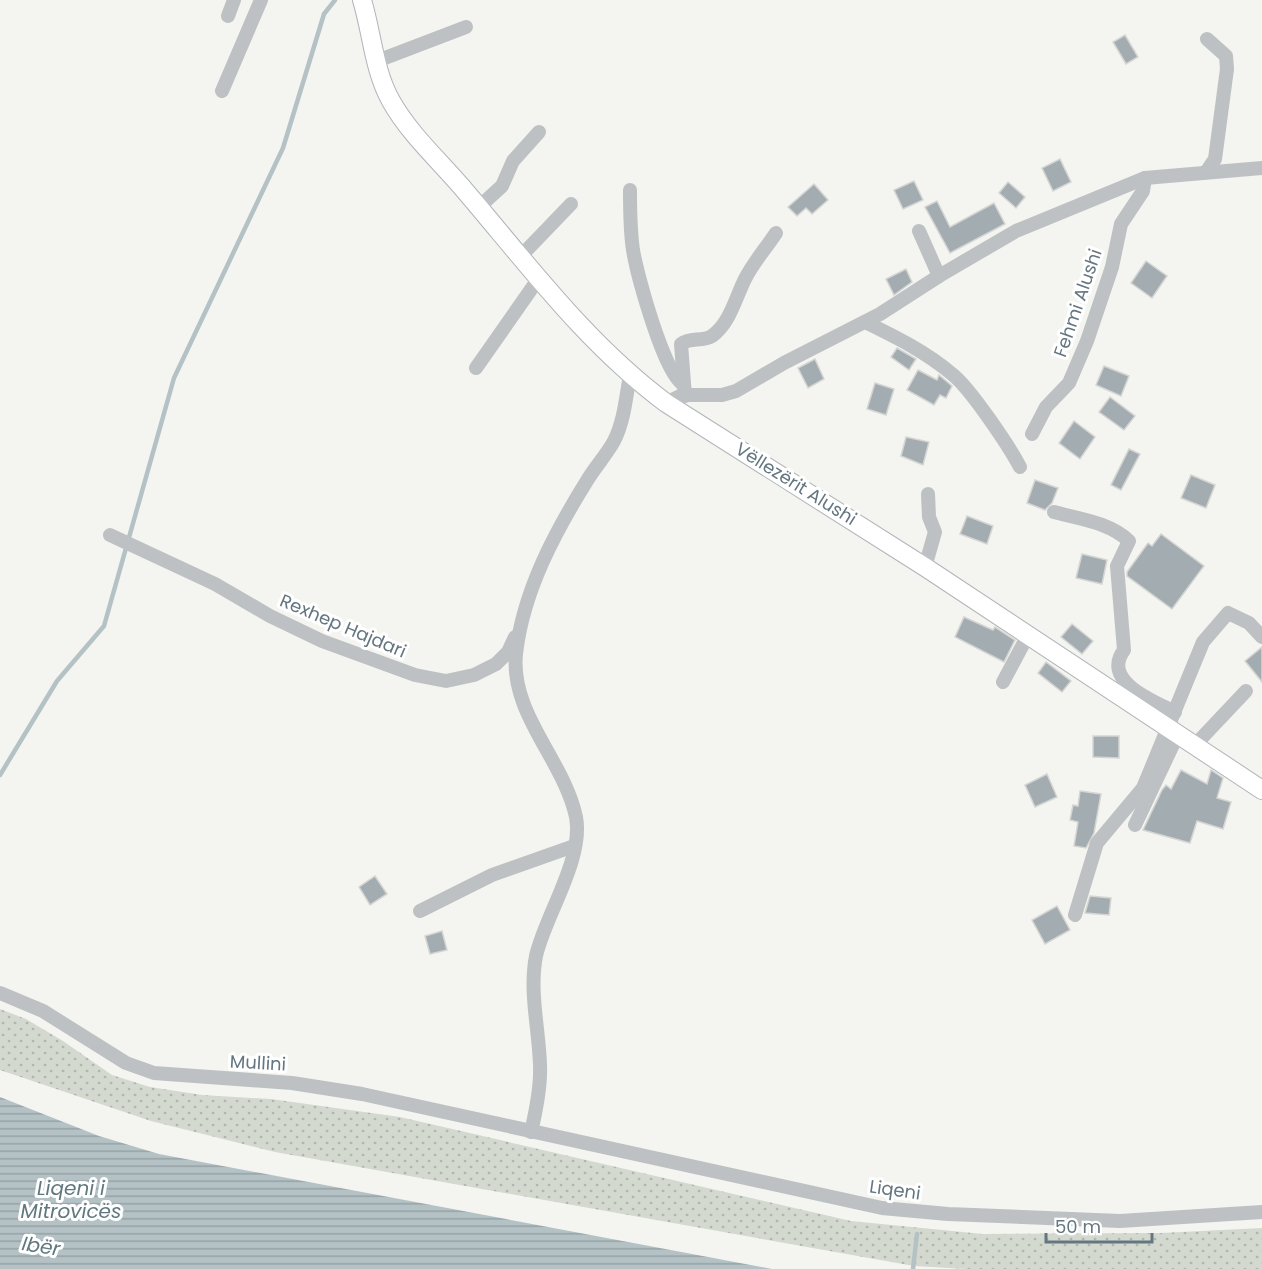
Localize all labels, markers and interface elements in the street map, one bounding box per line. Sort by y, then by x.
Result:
street label: Fehmi Alushi [1047,245,1108,360]
street label: Vëllezërit Alushi [731,436,862,531]
street label: Rexhep Hajdari [276,588,410,663]
street label: Mullini [229,1049,287,1076]
water label: Liqeni i Mitrovicës [21,1174,121,1225]
street label: Liqeni [868,1174,922,1205]
scale bar [1046,1206,1152,1244]
text: 50 m [1055,1214,1101,1239]
water label: Ibër [20,1229,63,1263]

